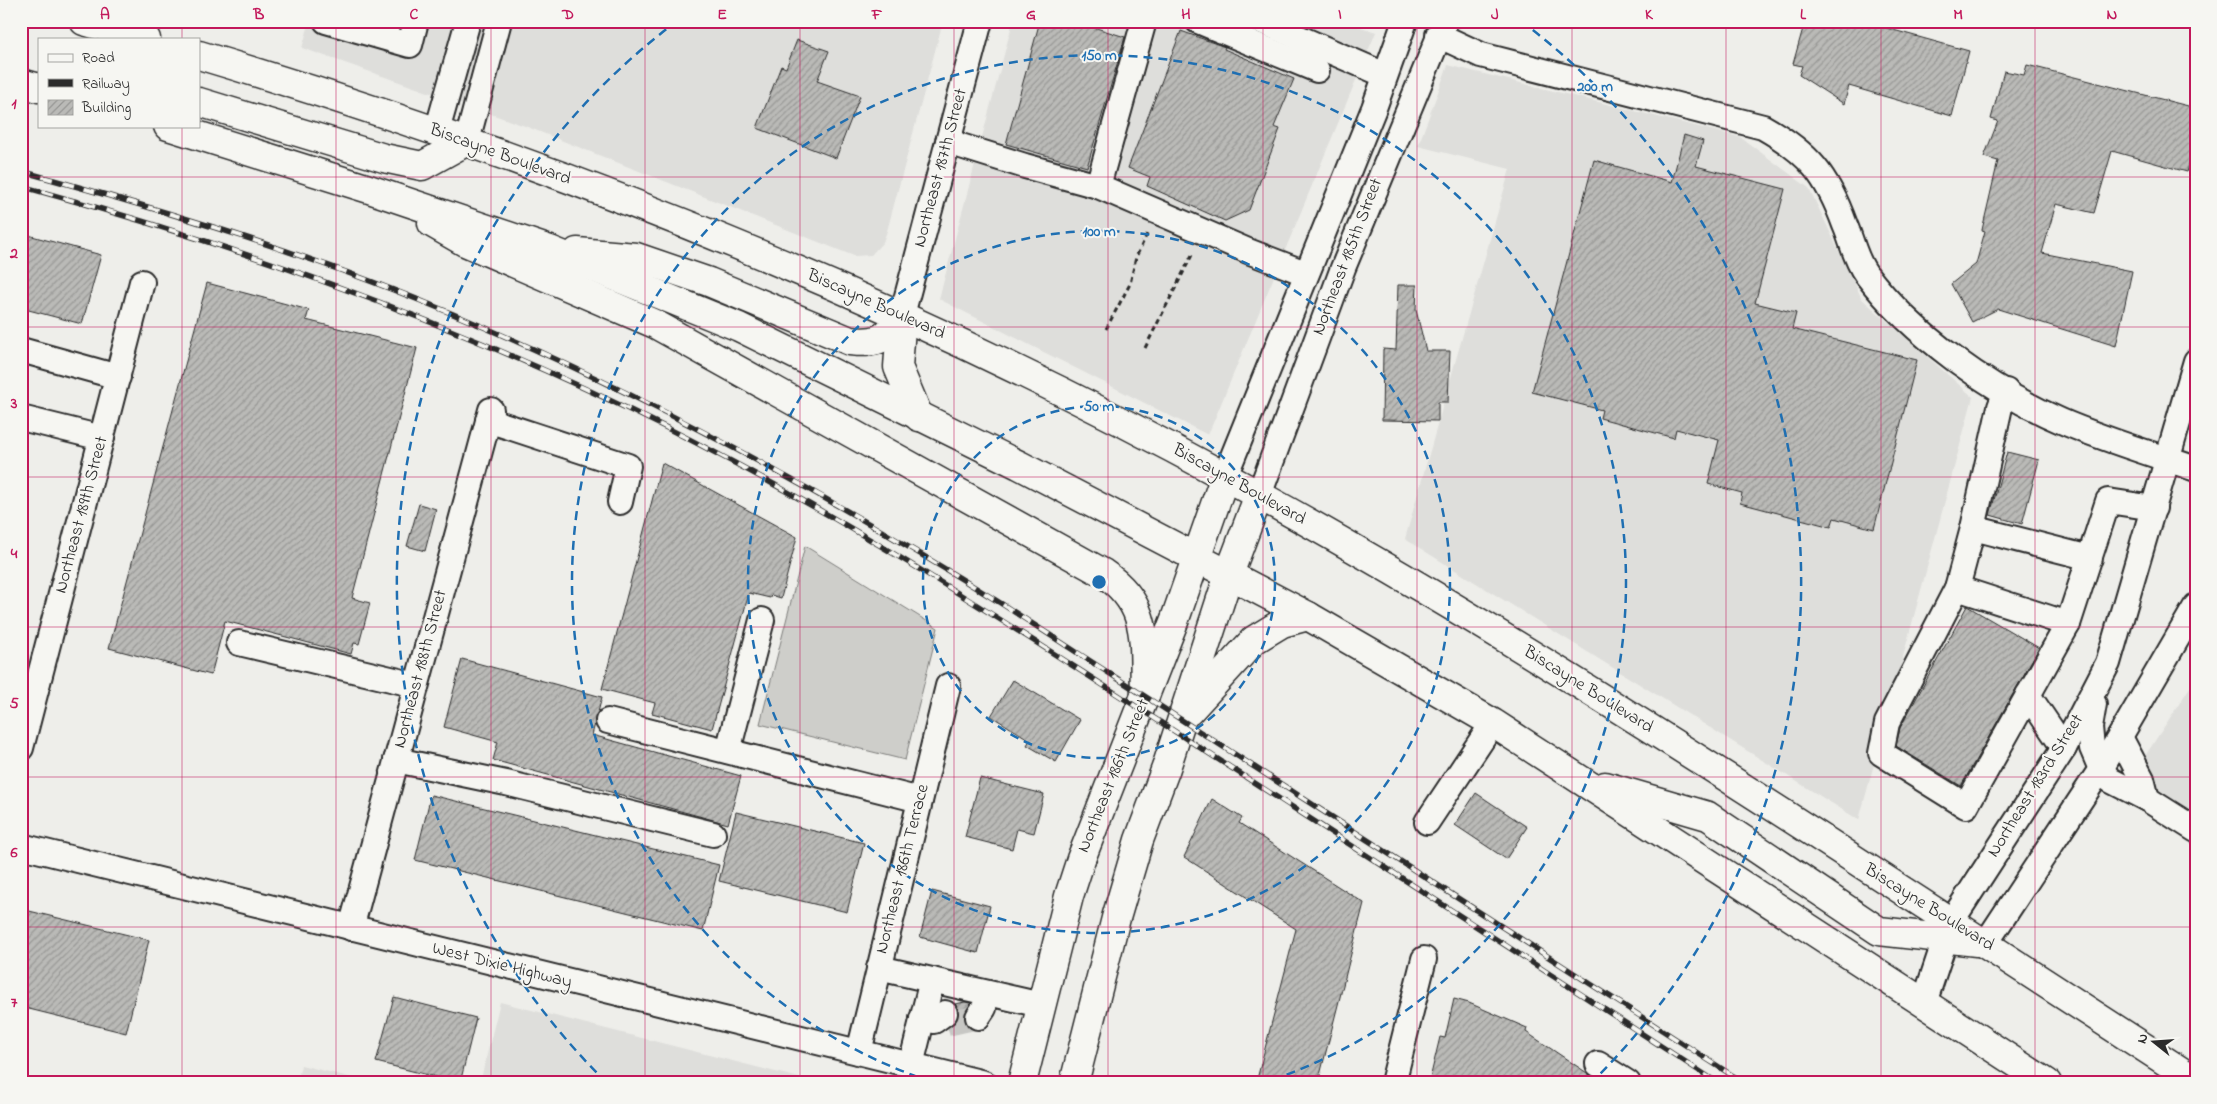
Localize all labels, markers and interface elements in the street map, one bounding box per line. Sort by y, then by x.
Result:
text: A [100,3,110,27]
text: B [253,3,265,27]
text: C [410,3,419,27]
text: D [561,3,574,27]
text: E [717,3,727,27]
text: F [871,3,883,27]
text: G [1026,3,1036,27]
text: H [1181,3,1191,27]
text: I [1338,3,1342,27]
text: J [1491,3,1499,27]
text: K [1645,3,1654,27]
text: L [1800,3,1807,27]
text: M [1953,3,1963,27]
text: N [2107,3,2118,27]
legend [38,38,200,128]
text: 150 m [1081,45,1117,67]
text: Road [82,47,115,69]
text: Railway [82,73,130,96]
text: 200 m [1576,76,1613,98]
street label: Northeast 187th Street [907,86,975,250]
text: 1 [11,92,17,116]
text: Building [81,97,131,120]
street label: Biscayne Boulevard [425,117,574,193]
street label: Northeast 185th Street [1306,175,1390,339]
text: 100 m [1082,221,1116,243]
text: 2 [9,242,18,266]
street label: Biscayne Boulevard [802,262,949,347]
text: 3 [10,392,18,416]
text: 50 m [1084,396,1115,418]
street label: Northeast 189th Street [49,434,115,596]
street label: Biscayne Boulevard [1167,437,1310,532]
text: 4 [10,542,18,566]
centre of rings [1090,573,1108,591]
street label: Northeast 188th Street [387,587,455,751]
street label: Biscayne Boulevard [1517,639,1658,740]
text: 5 [9,692,19,716]
street label: Northeast 186th Street [1071,695,1157,857]
street label: Northeast 183rd Street [1981,709,2091,863]
street label: Northeast 186th Terrace [869,781,937,957]
text: 6 [9,841,18,865]
street label: Biscayne Boulevard [1858,857,1999,958]
street label: West Dixie Highway [429,936,575,997]
text: 7 [11,991,18,1015]
north arrow [2130,1016,2180,1066]
text: N [2132,1031,2154,1046]

